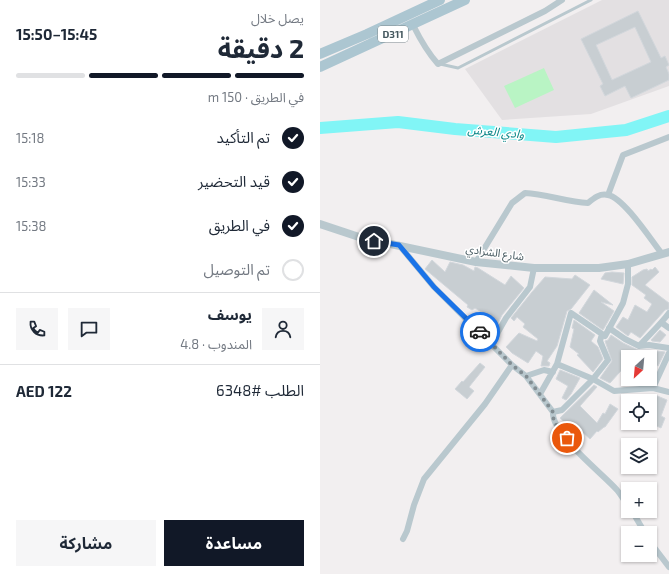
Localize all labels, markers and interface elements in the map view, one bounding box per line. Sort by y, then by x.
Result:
text: يصل خلال [251,10,304,26]
text: 15:45–15:50 [16,25,97,43]
road number: D311 [378,26,408,42]
text: 2 دقيقة [218,32,304,63]
text: في الطريق · 150 m [208,89,304,105]
water label: وادي العرش [467,122,526,144]
icon: check [282,127,304,149]
text: تم التأكيد [217,128,270,146]
text: 15:18 [16,130,44,146]
icon: check [282,171,304,193]
text: قيد التحضير [198,172,270,190]
text: 15:33 [16,174,46,190]
icon: check [282,215,304,237]
text: في الطريق [209,216,270,234]
text: 15:38 [16,218,46,234]
pin [357,224,391,258]
icon: home [363,230,385,252]
street label: شارع الشرادي [464,241,525,266]
text: تم التوصيل [204,260,270,278]
text: يوسف [208,305,252,323]
button: phone [16,308,58,350]
button: chat [68,308,110,350]
button: person [262,308,304,350]
courier [460,312,500,352]
icon: car [469,321,491,343]
text: المندوب · 4.8 [180,336,252,352]
north arrow [621,350,657,386]
map controls [621,350,657,562]
text: الطلب #6348 [216,381,304,399]
text: AED 122 [16,382,72,400]
button: locate [621,394,657,430]
pin [550,421,584,455]
icon: bag [556,427,578,449]
button: layers [621,438,657,474]
button: + [621,482,657,518]
button: مشاركة [16,520,156,566]
button: مساعدة [164,520,304,566]
button: − [621,526,657,562]

